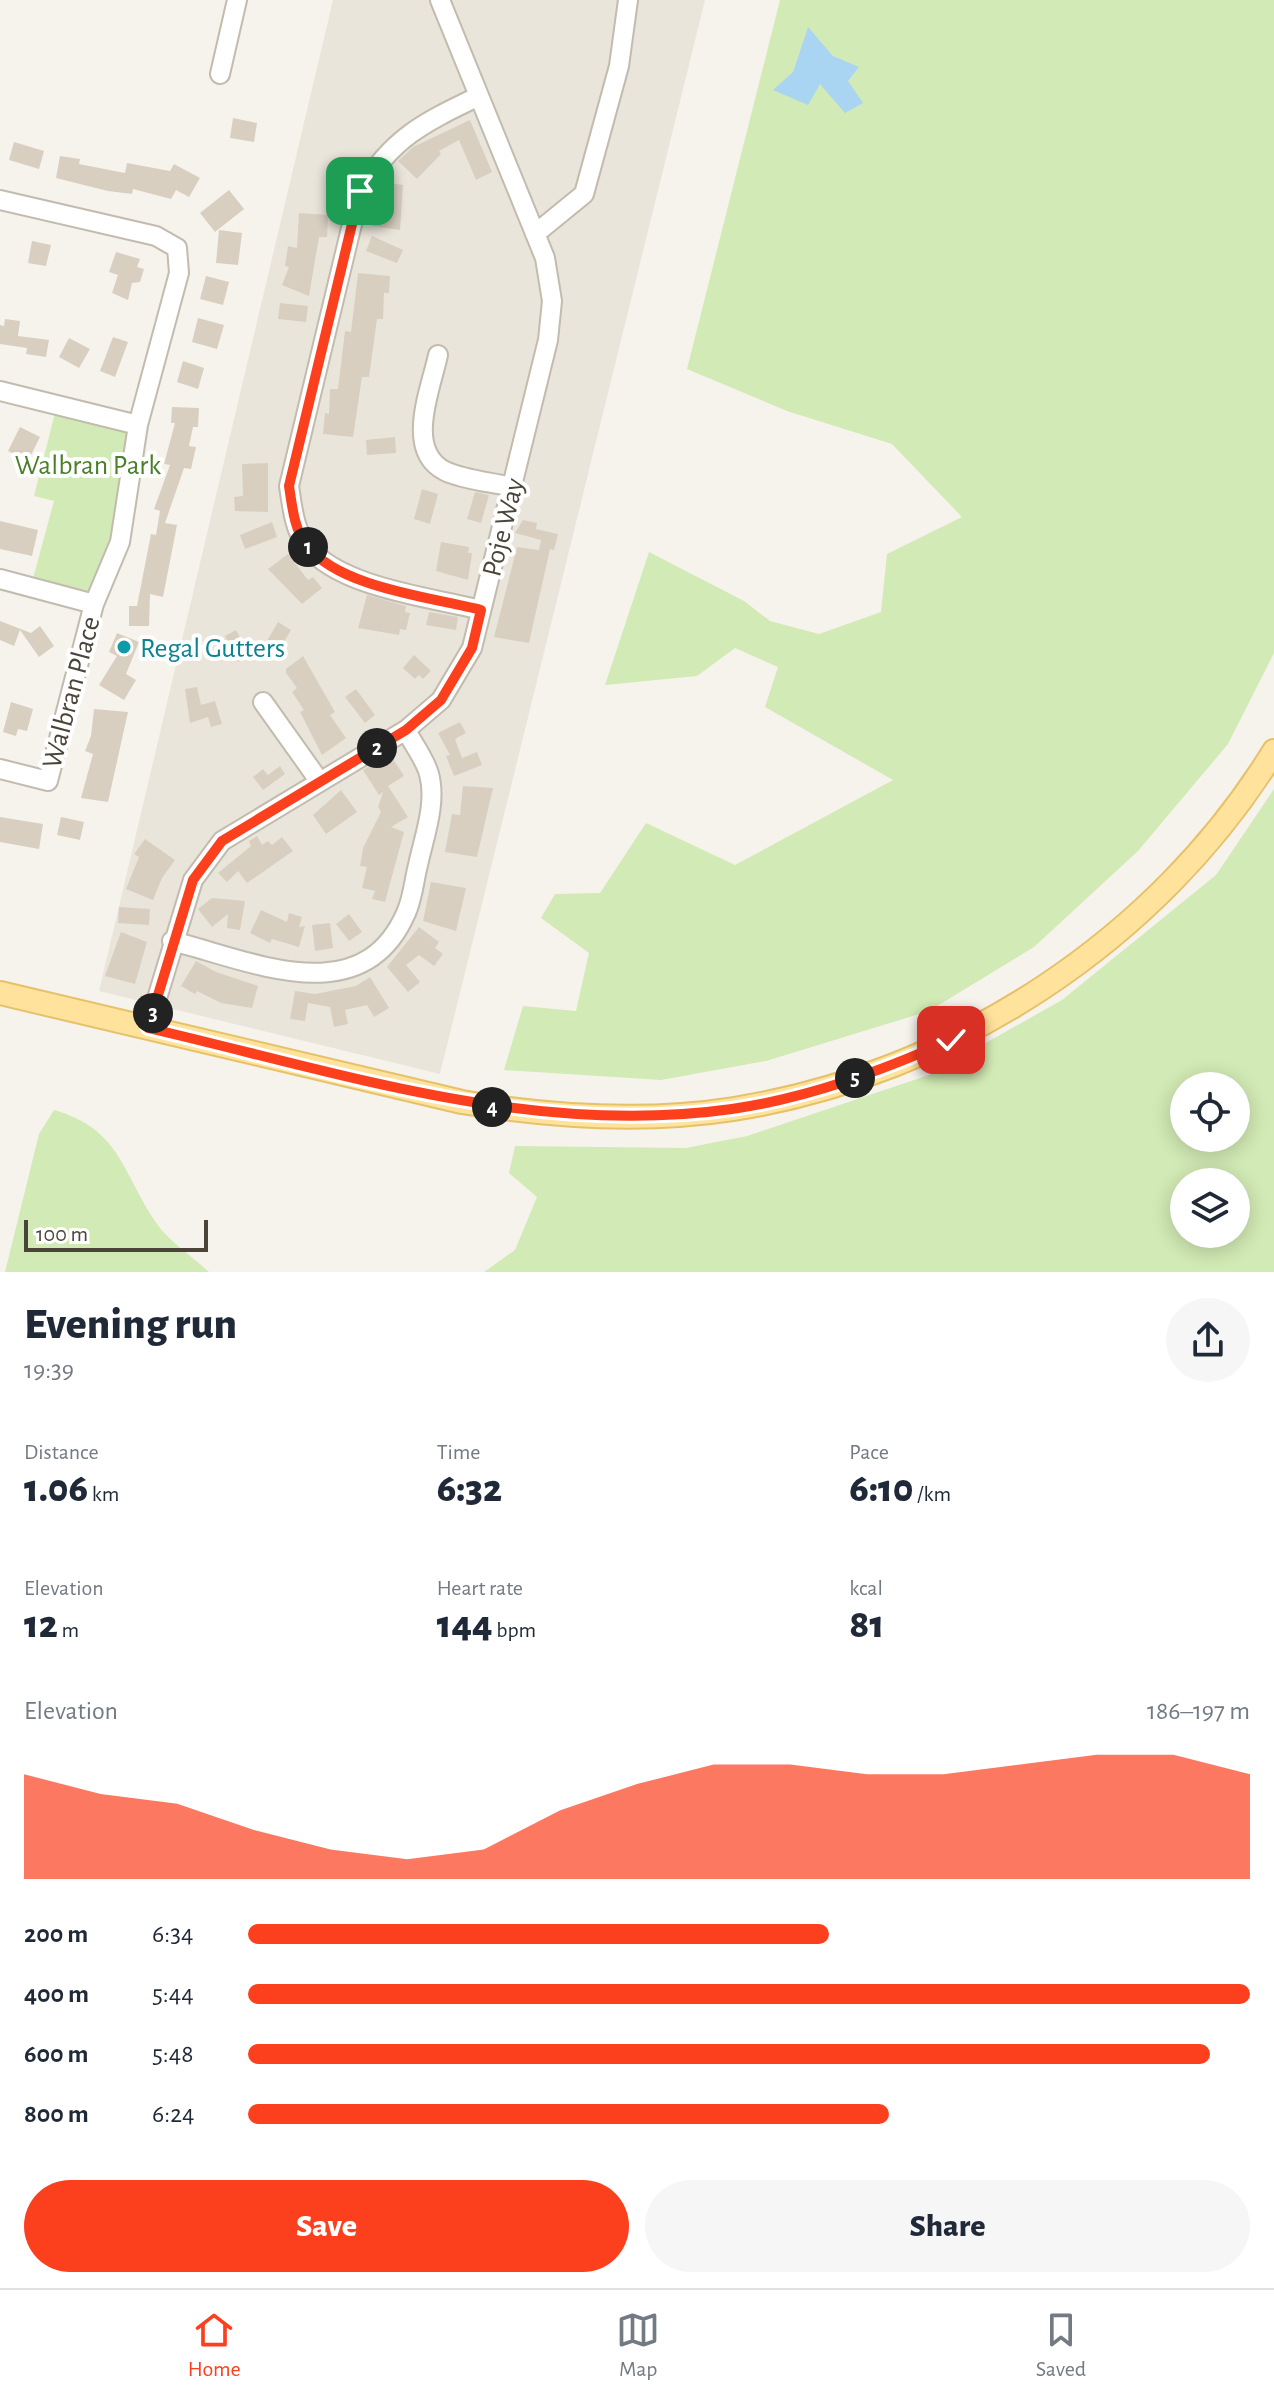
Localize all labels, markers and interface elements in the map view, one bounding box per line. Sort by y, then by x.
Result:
pin [326,157,394,225]
icon: arrive [338,169,382,213]
park label: Walbran Park [15,452,161,480]
street label: Poje Way [478,475,530,579]
pin: 1 [288,527,328,567]
text: 1 [304,536,312,558]
street label: Walbran Place [38,614,106,771]
place label: Regal Gutters [140,635,285,663]
marker: Regal Gutters [115,638,133,656]
pin: 2 [357,728,397,768]
text: 2 [372,737,382,759]
pin: 3 [133,993,173,1033]
text: 3 [148,1002,158,1024]
pin [917,1006,985,1074]
icon: check [929,1018,973,1062]
pin: 5 [835,1058,875,1098]
text: 5 [850,1067,860,1089]
map controls [1170,1072,1250,1248]
button: locate [1170,1072,1250,1152]
pin: 4 [472,1087,512,1127]
text: 4 [486,1096,498,1118]
button: layers [1170,1168,1250,1248]
scale bar [24,1216,208,1252]
text: 100 m [36,1223,88,1245]
button: share [1166,1298,1250,1382]
text: Evening run [24,1303,237,1347]
text: 19:39 [24,1357,74,1383]
text: Distance [24,1441,99,1463]
text: Time [437,1441,481,1463]
text: Pace [849,1441,889,1463]
text: 1.06 [24,1469,88,1509]
text: 6:32 [437,1469,502,1509]
text: 6:10 [849,1469,913,1509]
text: km [88,1483,119,1505]
text: /km [913,1483,951,1505]
text: Elevation [24,1577,104,1599]
text: Heart rate [437,1577,523,1599]
text: kcal [849,1577,883,1599]
text: 12 [24,1605,58,1645]
text: 144 [437,1605,493,1645]
text: 81 [849,1605,884,1645]
text: m [58,1619,79,1641]
text: bpm [493,1619,536,1641]
text: Elevation [24,1698,118,1724]
text: 186–197 m [1147,1698,1250,1724]
text: 200 m [24,1921,88,1947]
text: 6:34 [152,1921,193,1947]
text: 400 m [24,1981,89,2007]
text: 5:44 [152,1981,194,2007]
text: 600 m [24,2041,89,2067]
text: 5:48 [152,2041,194,2067]
text: 800 m [24,2101,89,2127]
text: 6:24 [152,2101,195,2127]
button: Save [24,2180,629,2272]
button: Share [645,2180,1250,2272]
tab: Home [188,2308,241,2382]
tab: Map [616,2308,660,2382]
tab: Saved [1036,2308,1086,2382]

